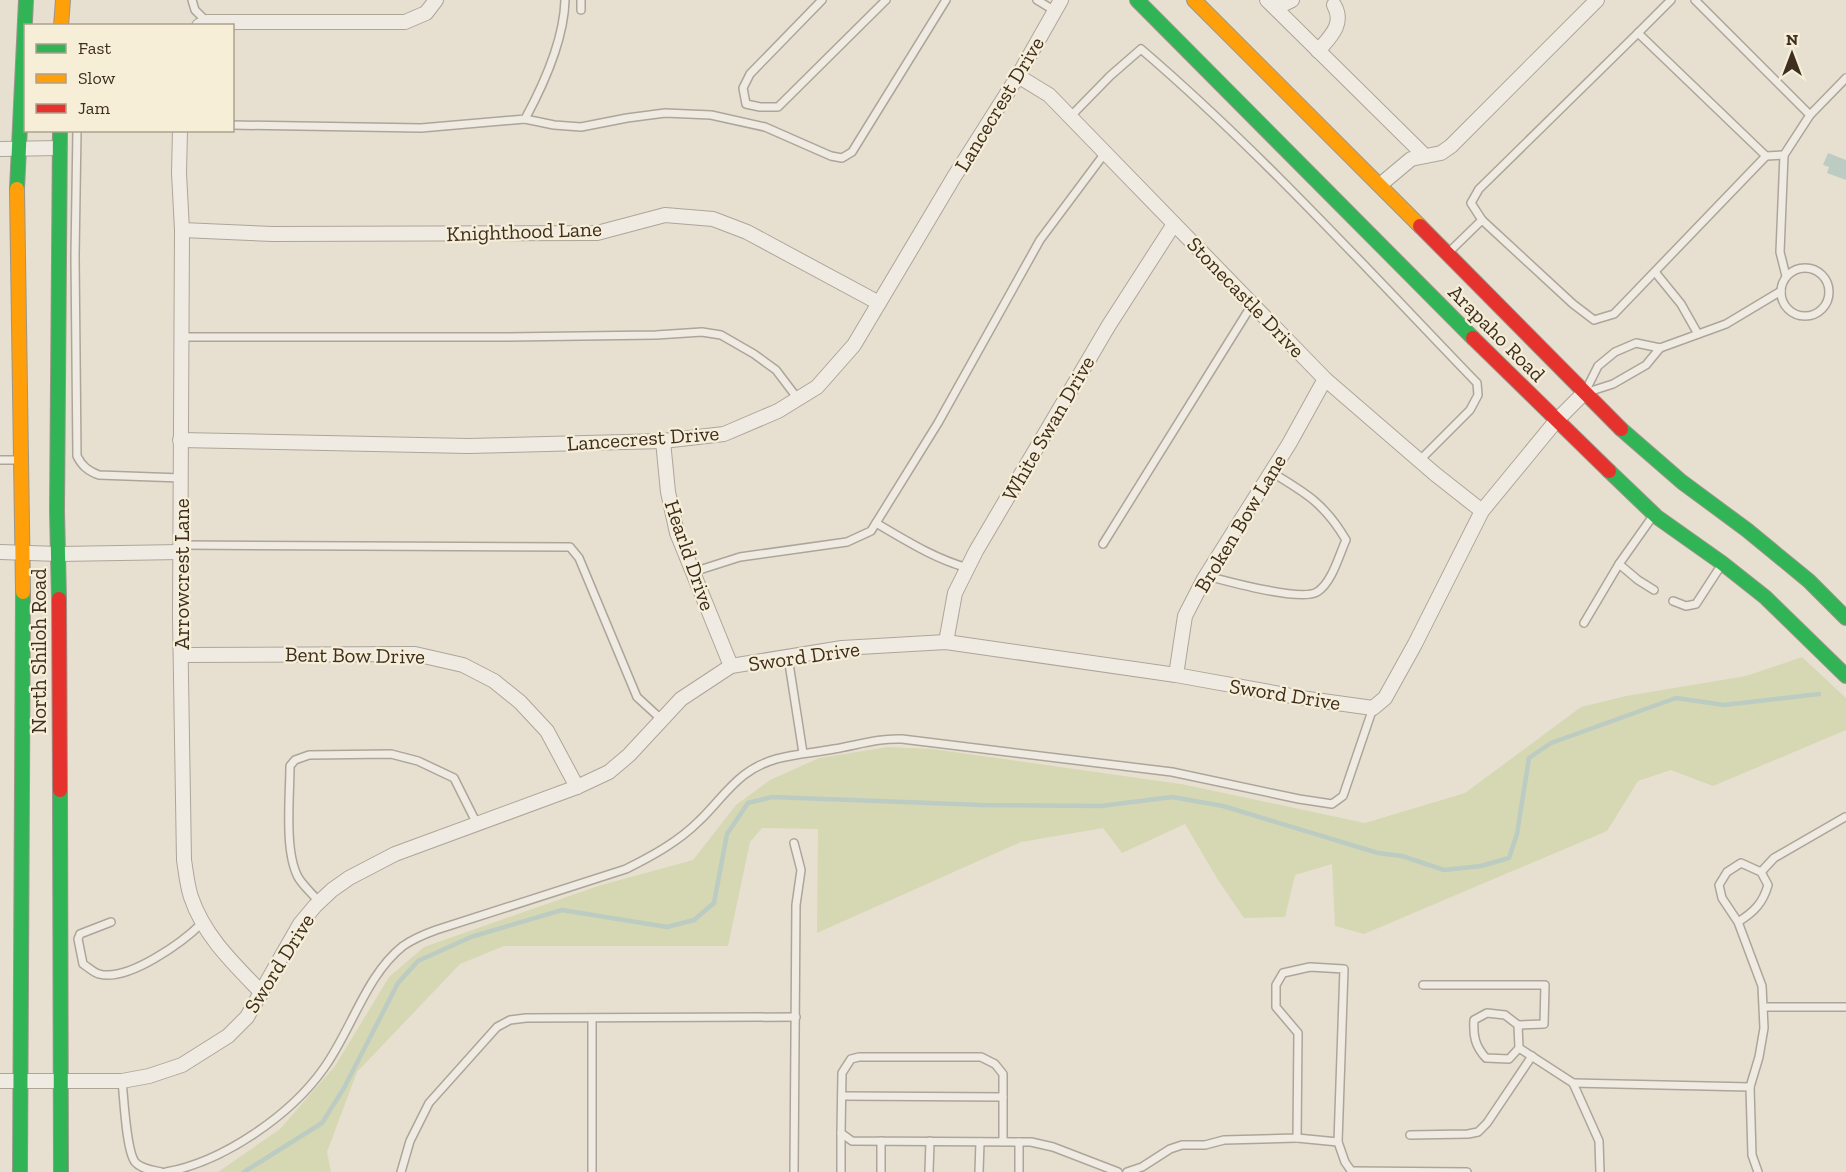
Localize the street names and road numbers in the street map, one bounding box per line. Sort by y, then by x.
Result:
street label: Lancecrest Drive [949,32,1049,176]
street label: Knighthood Lane [446,216,602,246]
street label: Stonecastle Drive [1182,231,1310,363]
street label: Arapaho Road [1443,279,1551,387]
street label: White Swan Drive [996,351,1100,505]
street label: Lancecrest Drive [566,420,720,456]
street label: Broken Bow Lane [1189,449,1291,597]
street label: Hearld Drive [659,496,721,614]
street label: Arrowcrest Lane [169,498,194,650]
street label: North Shiloh Road [26,568,51,734]
street label: Sword Drive [747,636,861,676]
street label: Bent Bow Drive [285,641,425,669]
street label: Sword Drive [1228,673,1343,715]
street label: Sword Drive [239,909,319,1017]

